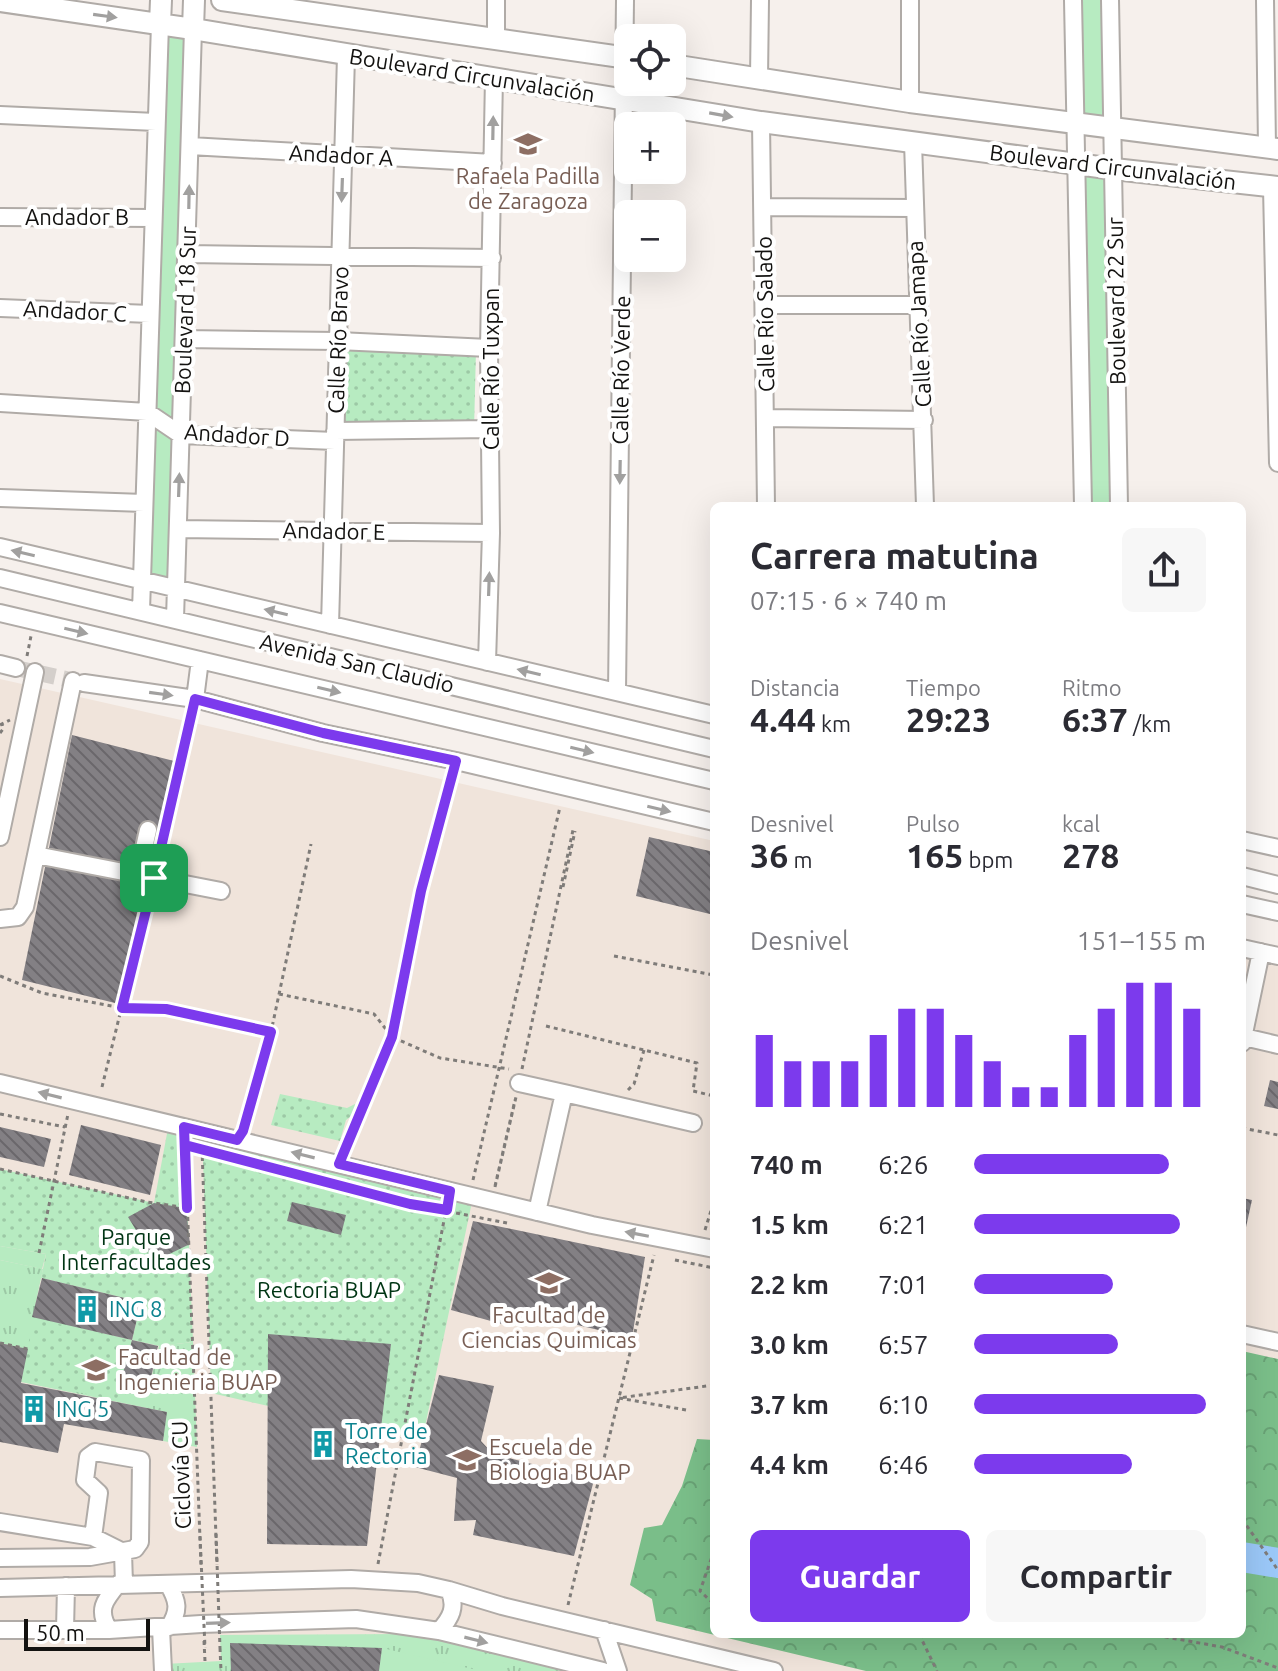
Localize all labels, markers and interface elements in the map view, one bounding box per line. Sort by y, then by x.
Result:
one-way arrow [93,10,118,23]
map controls [614,24,686,272]
button: locate [614,24,686,96]
street label: Boulevard Circunvalación [348,43,597,106]
one-way arrow [709,109,734,121]
button: + [614,112,686,184]
one-way arrow [487,115,500,140]
school or university icon: Rafaela Padilla de Zaragoza [513,129,543,159]
street label: Andador A [288,139,395,170]
street label: Boulevard Circunvalación [988,139,1238,194]
place label: Rafaela Padilla de Zaragoza [456,163,600,213]
one-way arrow [336,177,348,203]
one-way arrow [182,184,195,209]
button: − [614,200,686,272]
street label: Andador B [25,204,129,229]
street label: Boulevard 22 Sur [1102,216,1129,385]
street label: Boulevard 18 Sur [169,225,200,394]
street label: Calle Río Salado [751,236,778,392]
street label: Calle Río Jamapa [902,240,935,408]
street label: Calle Río Bravo [322,266,353,414]
street label: Calle Río Tuxpan [478,288,503,450]
street label: Andador C [23,295,127,326]
street label: Calle Río Verde [607,295,634,445]
street label: Andador D [183,418,291,451]
one-way arrow [614,460,626,485]
one-way arrow [173,472,186,497]
street label: Andador E [283,517,385,544]
button: share [1122,528,1206,612]
text: Carrera matutina [750,535,1039,576]
one-way arrow [10,546,35,559]
one-way arrow [483,571,496,596]
text: 07:15 · 6 × 740 m [750,586,947,615]
one-way arrow [263,606,288,618]
one-way arrow [64,625,89,638]
street label: Avenida San Claudio [258,628,457,697]
one-way arrow [516,665,541,678]
text: Distancia [750,675,840,700]
text: Tiempo [906,675,981,700]
text: Ritmo [1062,675,1122,700]
one-way arrow [317,684,342,697]
one-way arrow [149,688,174,701]
text: 4.44 [750,700,816,738]
text: 29:23 [906,700,991,738]
text: 6:37 [1062,700,1128,738]
text: km [816,711,851,736]
text: /km [1128,711,1171,736]
one-way arrow [570,744,595,757]
one-way arrow [647,803,672,816]
text: Desnivel [750,811,834,836]
text: Pulso [906,811,960,836]
text: kcal [1062,811,1100,836]
text: 36 [750,836,788,874]
text: 165 [906,836,964,874]
text: 278 [1062,836,1120,874]
pin [120,844,188,912]
text: m [788,847,812,872]
text: bpm [964,847,1013,872]
icon: arrive [132,856,176,900]
text: Desnivel [750,926,849,955]
text: 151–155 m [1077,926,1206,955]
one-way arrow [37,1088,62,1100]
one-way arrow [290,1149,315,1161]
text: 740 m [750,1150,823,1179]
text: 6:26 [878,1150,928,1179]
text: 1.5 km [750,1210,829,1239]
text: 6:21 [878,1210,928,1239]
park label: Parque Interfacultades [61,1224,211,1274]
one-way arrow [625,1227,650,1240]
school or university icon: Facultad de Ciencias Quimicas [534,1268,564,1298]
text: 2.2 km [750,1270,829,1299]
text: 7:01 [878,1270,928,1299]
park label: Rectoria BUAP [257,1277,401,1302]
building icon: ING 8 [72,1294,102,1324]
place label: ING 8 [109,1296,162,1321]
place label: Facultad de Ciencias Quimicas [461,1302,637,1352]
text: 3.0 km [750,1330,829,1359]
text: 6:57 [878,1330,928,1359]
place label: Facultad de Ingenieria BUAP [118,1344,277,1394]
school or university icon: Facultad de Ingenieria BUAP [81,1355,111,1385]
text: 3.7 km [750,1390,829,1419]
text: 6:10 [878,1390,928,1419]
building icon: ING 5 [19,1394,49,1424]
place label: ING 5 [56,1396,109,1421]
place label: Torre de Rectoria [345,1418,428,1468]
street label: Ciclovía CU [166,1420,195,1530]
building icon: Torre de Rectoria [308,1429,338,1459]
place label: Escuela de Biologia BUAP [489,1434,631,1484]
school or university icon: Escuela de Biologia BUAP [452,1445,482,1475]
text: 4.4 km [750,1450,829,1479]
text: 6:46 [878,1450,928,1479]
button: Guardar [750,1530,970,1622]
button: Compartir [986,1530,1206,1622]
scale bar [24,1615,150,1651]
one-way arrow [206,1617,231,1629]
text: 50 m [36,1620,85,1645]
one-way arrow [463,1635,488,1647]

